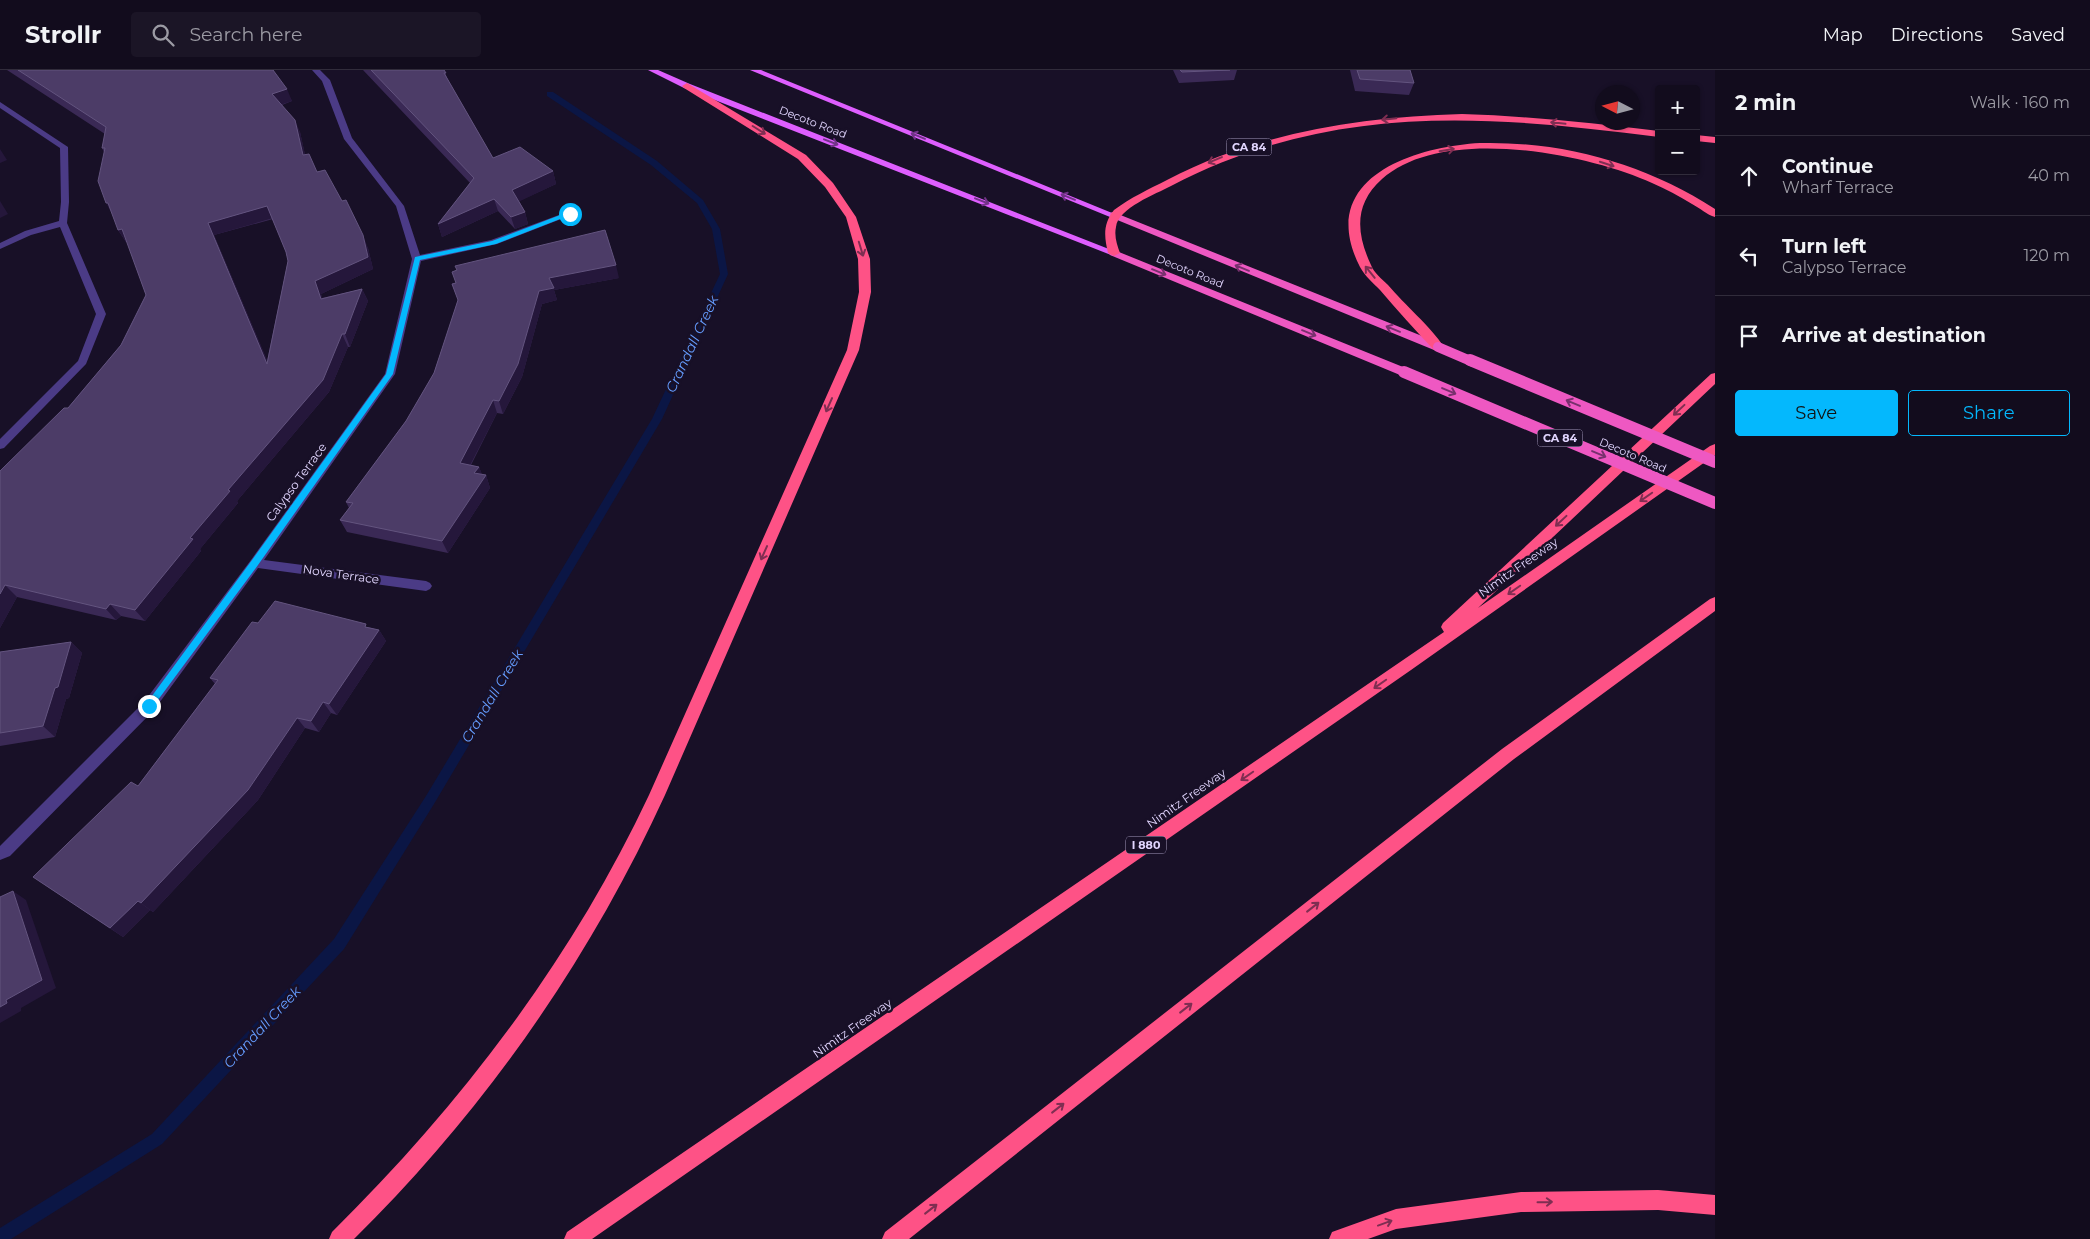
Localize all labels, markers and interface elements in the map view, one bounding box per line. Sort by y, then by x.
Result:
search box [131,12,481,57]
text: Strollr [25,20,101,49]
icon: search [149,21,177,49]
text: Search here [189,23,302,46]
text: Map [1823,24,1863,46]
text: Directions [1891,24,1983,46]
text: Saved [2011,24,2065,46]
north arrow [1595,85,1640,130]
map controls [1655,85,1700,175]
button: + [1655,85,1700,130]
text: 2 min [1735,90,1796,115]
text: Walk · 160 m [1970,93,2070,112]
street label: Decoto Road [777,103,849,141]
one-way arrow [1381,114,1397,124]
one-way arrow [1550,118,1566,128]
one-way arrow [751,125,765,135]
button: − [1655,130,1700,175]
one-way arrow [910,131,926,140]
one-way arrow [822,138,838,147]
road number: CA 84 [1226,138,1272,156]
one-way arrow [1438,145,1454,155]
text: Continue [1782,155,1873,178]
one-way arrow [1207,157,1222,166]
one-way arrow [1599,159,1615,169]
icon: ahead [1735,162,1763,190]
text: 40 m [2028,166,2070,185]
text: Wharf Terrace [1782,178,1894,197]
one-way arrow [1061,192,1076,201]
one-way arrow [974,197,989,206]
route start [559,203,582,226]
text: Turn left [1782,235,1867,258]
one-way arrow [856,241,866,257]
icon: left [1735,242,1763,270]
text: 120 m [2023,246,2070,265]
street label: Decoto Road [1154,251,1226,291]
text: Calypso Terrace [1782,258,1906,277]
one-way arrow [1235,262,1250,272]
one-way arrow [1365,266,1376,279]
one-way arrow [1151,267,1166,277]
water label: Crandall Creek [662,292,723,396]
icon: arrive [1735,322,1763,350]
one-way arrow [1386,323,1401,333]
text: Arrive at destination [1782,324,1986,347]
one-way arrow [1301,329,1316,339]
one-way arrow [1441,387,1456,397]
button: Save [1735,390,1898,436]
button: Share [1908,390,2070,436]
one-way arrow [824,397,834,412]
one-way arrow [1566,398,1581,408]
one-way arrow [1673,404,1686,416]
road number: CA 84 [1538,429,1582,446]
street label: Decoto Road [1597,435,1669,475]
street label: Calypso Terrace [262,440,330,524]
one-way arrow [1591,450,1606,460]
one-way arrow [1640,492,1654,502]
one-way arrow [1554,515,1567,527]
street label: Nimitz Freeway [1476,534,1561,600]
one-way arrow [758,545,768,560]
street label: Nova Terrace [302,561,380,587]
one-way arrow [1507,585,1521,595]
water label: Crandall Creek [457,646,527,746]
one-way arrow [1374,679,1388,689]
route end [138,695,161,718]
street label: Nimitz Freeway [1144,765,1229,831]
one-way arrow [1240,771,1254,781]
road number: I 880 [1126,836,1166,854]
one-way arrow [1307,901,1320,912]
water label: Crandall Creek [219,982,305,1072]
street label: Nimitz Freeway [810,995,895,1061]
one-way arrow [1179,1002,1192,1013]
one-way arrow [1051,1103,1064,1114]
one-way arrow [1537,1197,1553,1207]
one-way arrow [924,1203,937,1214]
one-way arrow [1376,1218,1392,1227]

